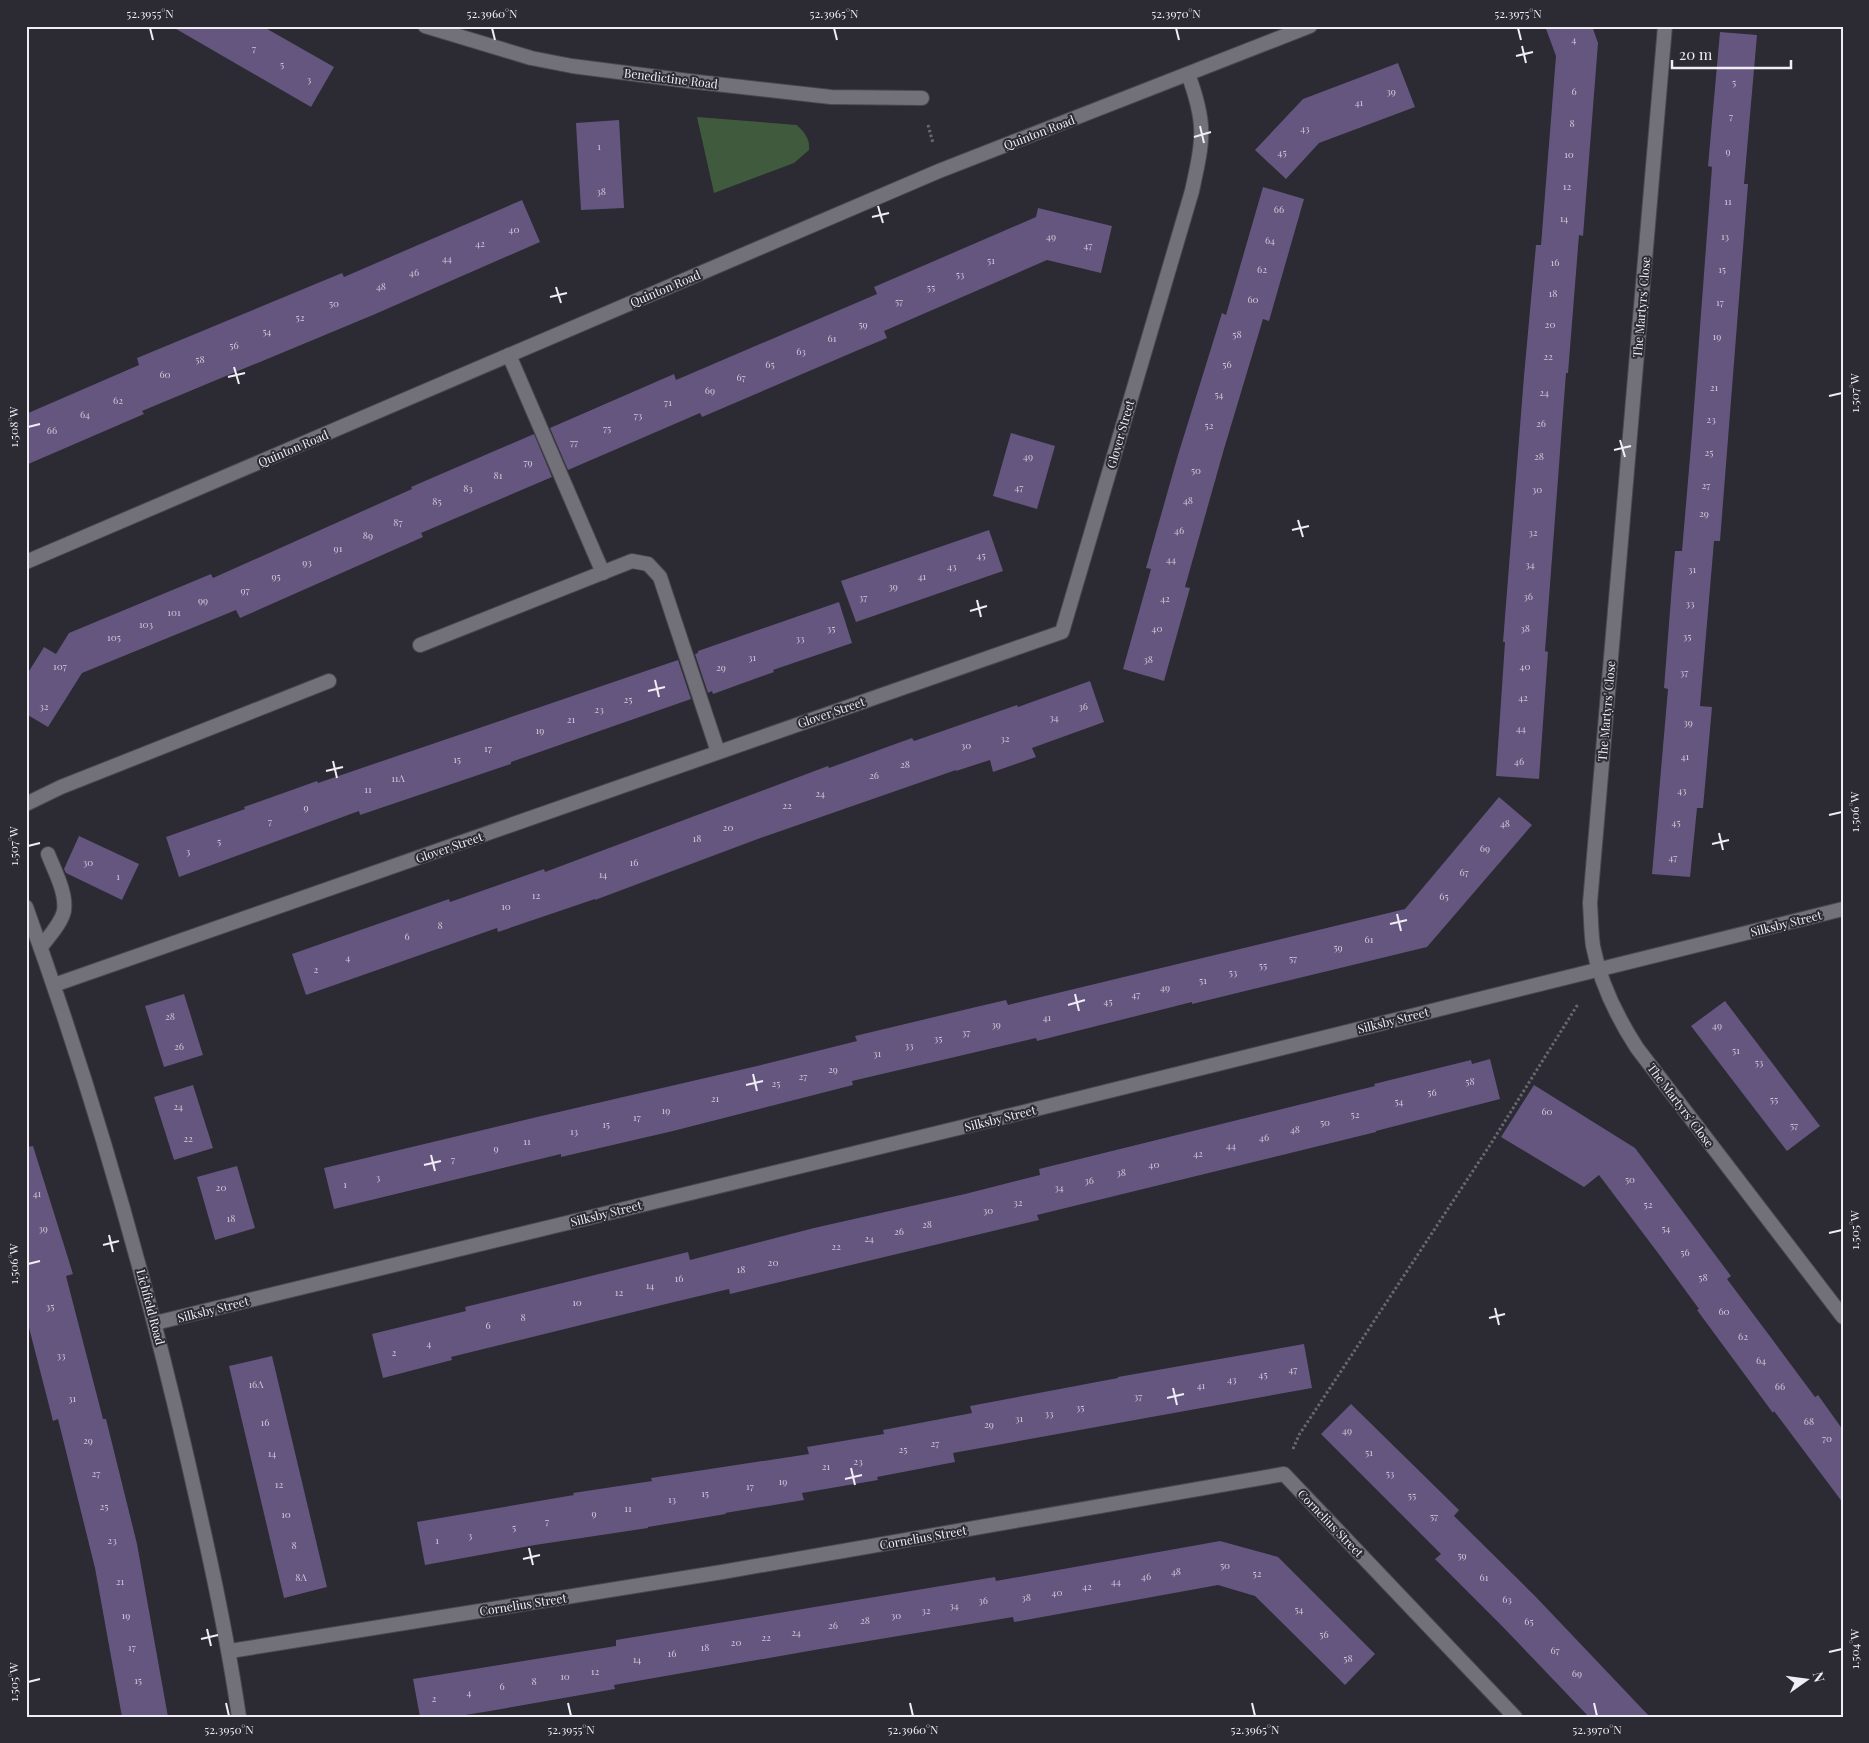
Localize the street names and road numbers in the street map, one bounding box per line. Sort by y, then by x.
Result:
street label: Benedictine Road [623,64,719,92]
street label: Quinton Road [1001,111,1077,153]
street label: The Martyrs' Close [1629,256,1653,358]
street label: Quinton Road [627,266,703,310]
street label: Glover Street [1103,397,1138,470]
street label: Quinton Road [255,426,331,470]
street label: The Martyrs' Close [1594,660,1618,762]
street label: Glover Street [795,693,868,731]
street label: Glover Street [413,828,486,866]
street label: Silksby Street [1749,906,1824,940]
street label: Silksby Street [1356,1003,1431,1037]
street label: The Martyrs' Close [1644,1060,1718,1150]
street label: Silksby Street [963,1101,1038,1135]
street label: Silksby Street [569,1196,644,1230]
street label: Lichfield Road [133,1267,169,1347]
street label: Silksby Street [176,1292,251,1326]
street label: Cornelius Street [1295,1486,1368,1561]
street label: Cornelius Street [878,1521,968,1553]
street label: Cornelius Street [478,1589,568,1619]

